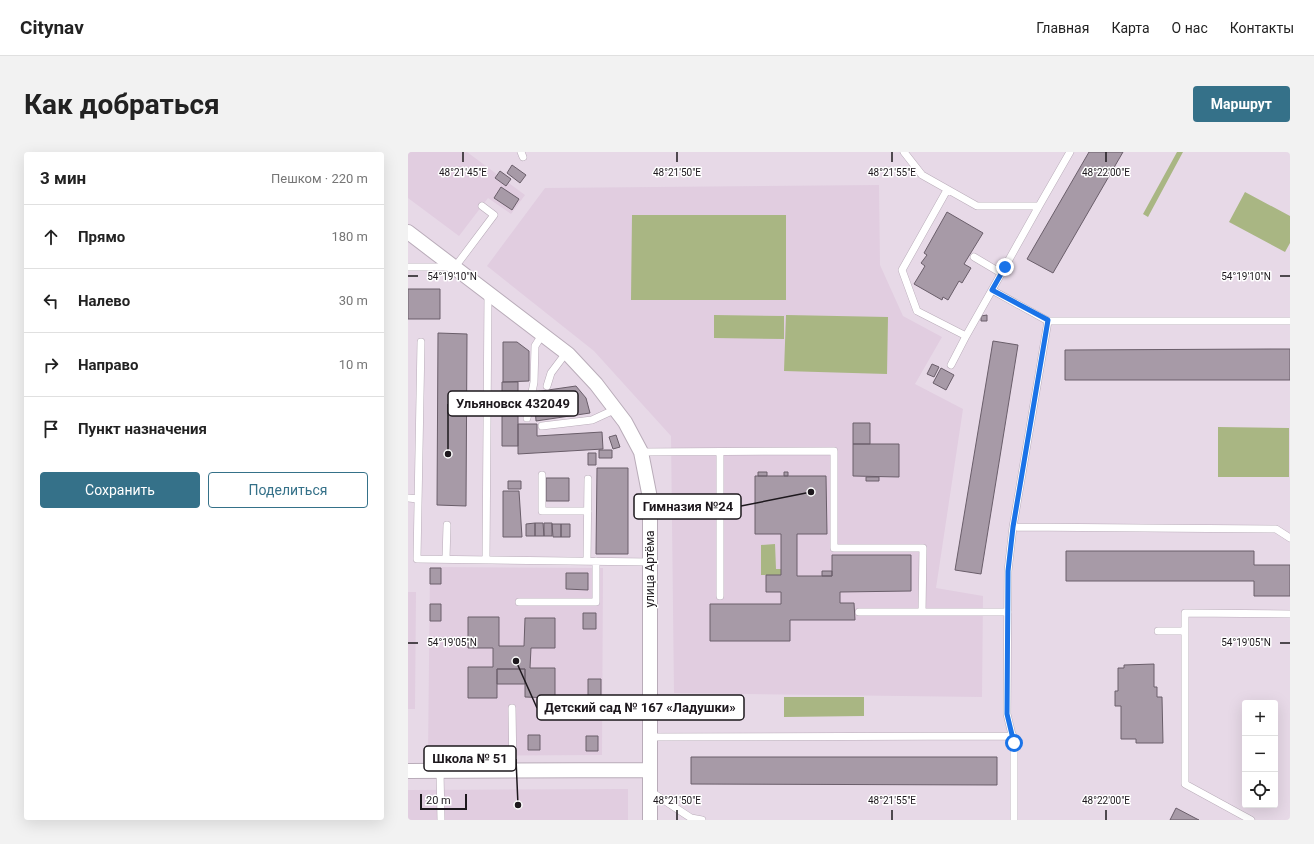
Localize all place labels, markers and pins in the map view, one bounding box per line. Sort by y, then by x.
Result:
callout: Ульяновск 432049 [448,391,578,416]
callout: Гимназия №24 [634,494,741,519]
callout: Детский сад № 167 «Ладушки» [537,695,744,720]
callout: Школа № 51 [424,746,516,771]

